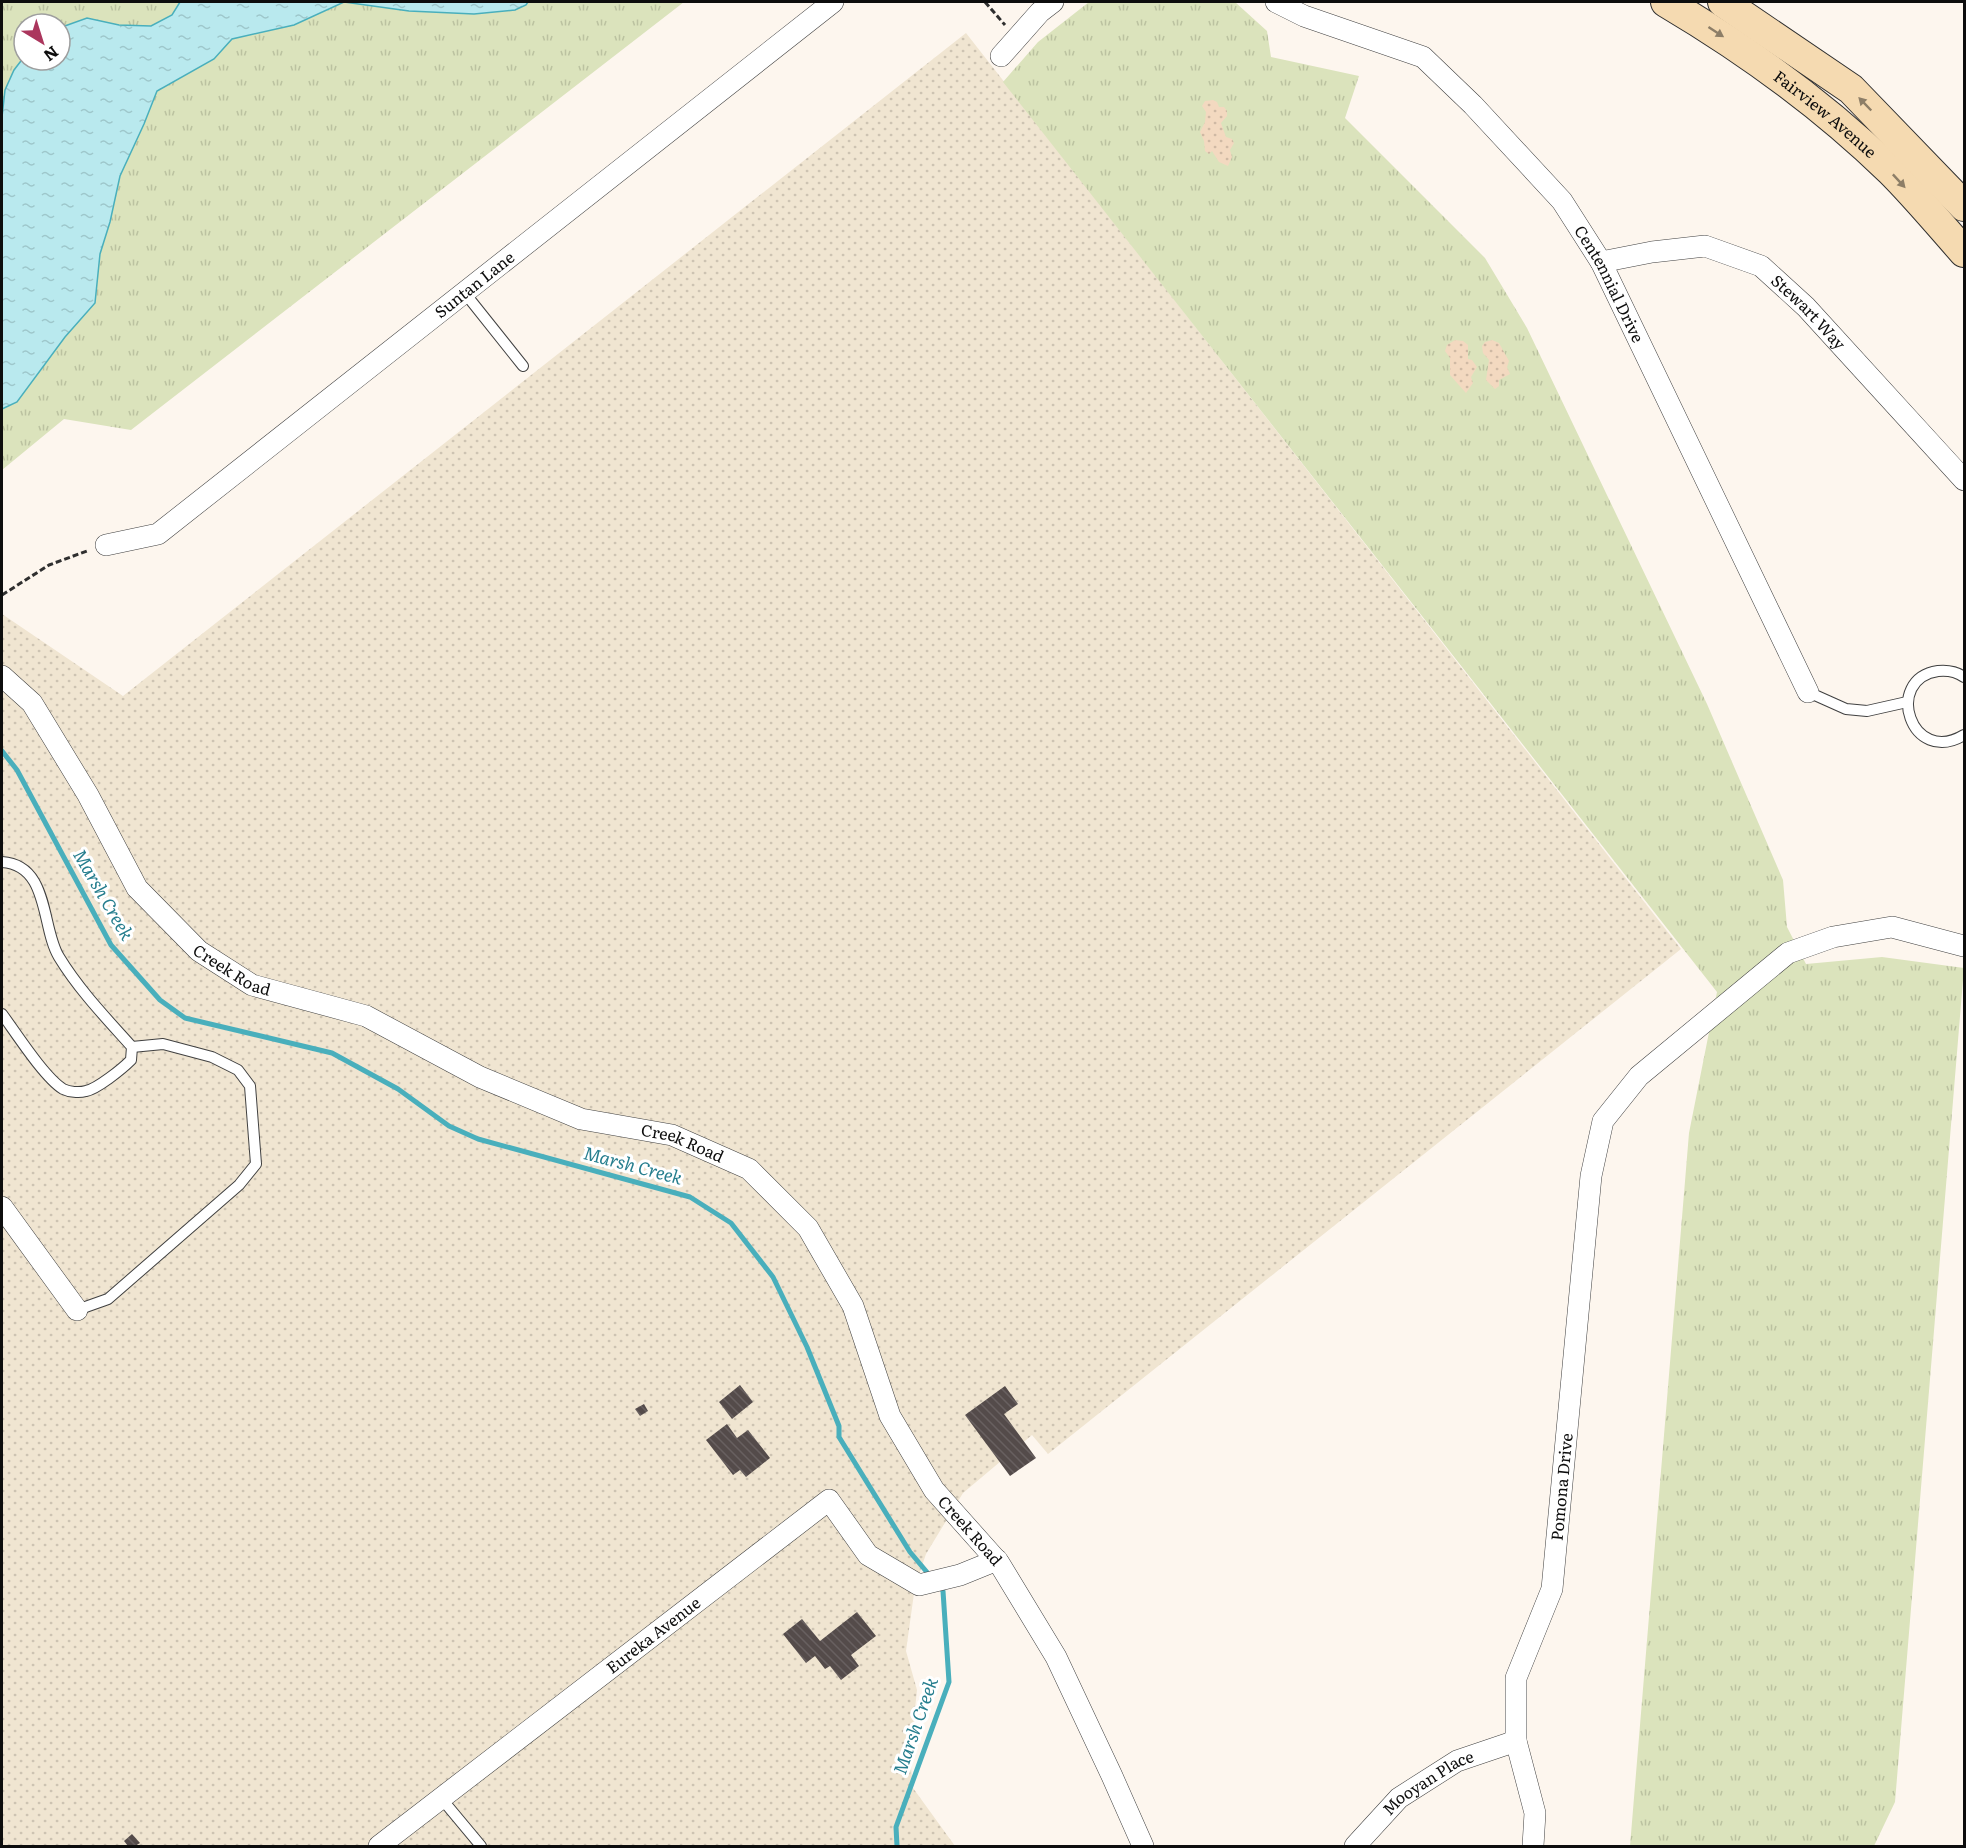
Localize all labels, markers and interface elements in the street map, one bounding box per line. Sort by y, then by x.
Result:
north arrow [12,12,72,72]
one-way arrow [1708,26,1724,37]
text: N [39,41,65,68]
street label: Fairview Avenue [1769,64,1883,163]
one-way arrow [1859,98,1873,112]
one-way arrow [1892,173,1906,187]
street label: Centennial Drive [1569,220,1651,346]
street label: Suntan Lane [429,245,519,323]
street label: Stewart Way [1767,268,1853,355]
water label: Marsh Creek [67,844,141,945]
street label: Creek Road [189,937,274,1001]
street label: Creek Road [639,1117,728,1168]
water label: Marsh Creek [581,1138,686,1191]
street label: Pomona Drive [1544,1432,1578,1542]
street label: Creek Road [933,1490,1009,1571]
street label: Eureka Avenue [600,1590,705,1678]
water label: Marsh Creek [885,1673,944,1778]
street label: Mooyan Place [1376,1743,1476,1820]

